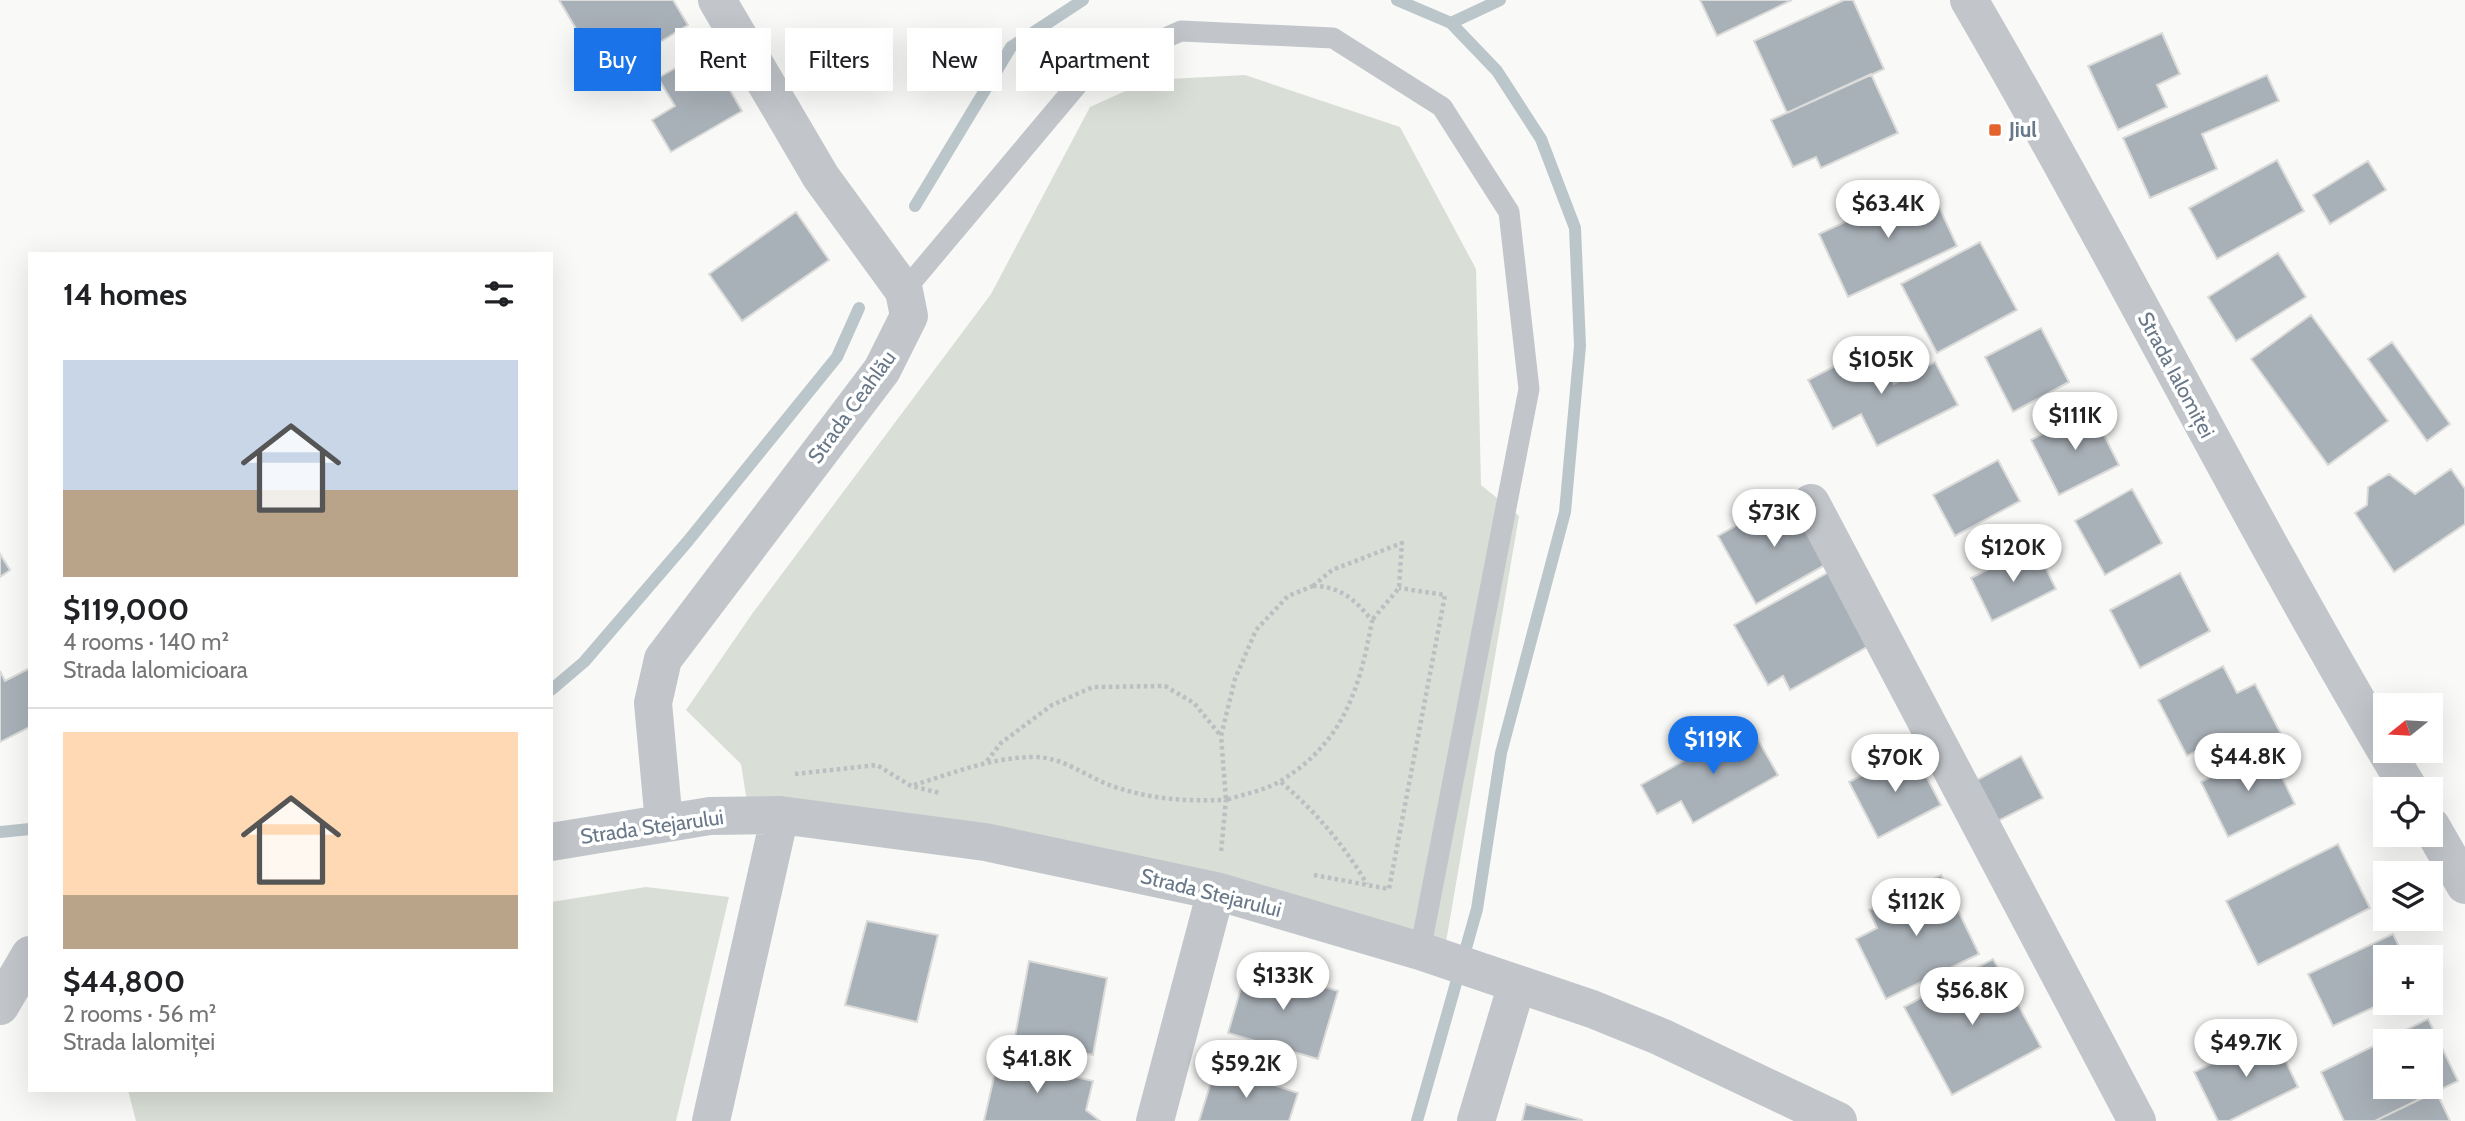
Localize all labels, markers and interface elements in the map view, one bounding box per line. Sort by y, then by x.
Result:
chip: Buy [574,28,661,91]
chip: Rent [675,28,771,91]
chip: Filters [785,28,893,91]
chip: New [907,28,1002,91]
chip: Apartment [1016,28,1174,91]
place label: Jiul [2008,117,2037,142]
marker: Jiul [1987,122,2003,138]
pin: $63.4K [1831,180,1945,240]
text: $63.4K [1852,189,1924,217]
icon: filters [480,275,518,313]
text: 14 homes [63,276,187,313]
street label: Strada Ialomiței [2131,308,2220,443]
pin: $105K [1832,336,1930,396]
text: $105K [1849,345,1913,373]
street label: Strada Ceahlău [802,346,901,468]
pin: $111K [2026,392,2124,452]
text: $111K [2048,401,2102,429]
icon: home [228,405,354,531]
pin: $73K [1733,490,1815,549]
text: $73K [1748,498,1800,526]
pin: $120K [1964,524,2062,584]
text: $120K [1981,533,2045,561]
text: $119,000 [63,591,189,628]
text: 4 rooms · 140 m² [63,628,229,656]
text: Strada Ialomicioara [63,656,248,684]
north arrow [2373,693,2443,763]
map controls [2373,693,2443,1099]
pin: $119K [1664,716,1762,776]
text: $119K [1684,725,1742,753]
pin: $70K [1854,734,1936,794]
pin: $44.8K [2191,734,2305,793]
text: $44.8K [2210,742,2286,770]
text: $70K [1867,743,1923,771]
icon: home [228,777,354,903]
button: locate [2373,777,2443,847]
street label: Strada Stejarului [579,804,725,850]
button: layers [2373,861,2443,931]
street label: Strada Stejarului [1138,863,1284,923]
pin: $112K [1867,878,1965,938]
text: $112K [1888,887,1944,915]
button: + [2373,945,2443,1015]
pin: $133K [1234,953,1332,1012]
text: $133K [1252,961,1314,989]
text: $44,800 [63,963,185,1000]
pin: $56.8K [1915,968,2029,1027]
text: $56.8K [1936,976,2008,1004]
text: 2 rooms · 56 m² [63,1000,217,1028]
pin: $49.7K [2189,1020,2303,1079]
text: Strada Ialomiței [63,1028,215,1056]
text: $49.7K [2210,1028,2282,1056]
button: − [2373,1029,2443,1099]
pin: $41.8K [980,1036,1094,1095]
pin: $59.2K [1189,1040,1303,1100]
text: $41.8K [1002,1044,1072,1072]
text: $59.2K [1211,1049,1281,1077]

